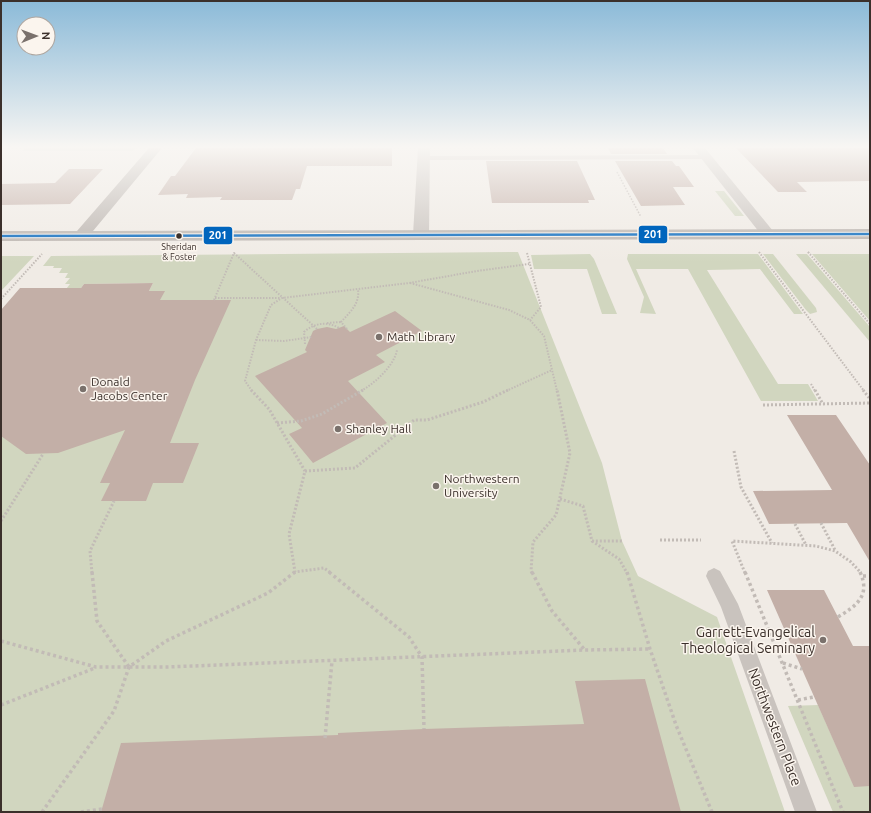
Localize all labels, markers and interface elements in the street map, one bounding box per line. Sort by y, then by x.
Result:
north arrow [16,16,56,56]
text: N [40,32,52,40]
line badge: 201 [638,225,668,244]
line badge: 201 [203,226,233,245]
text: 201 [644,228,662,240]
text: 201 [209,229,227,241]
marker: Sheridan & Foster [174,231,184,241]
place label: Sheridan & Foster [161,242,197,262]
place label: Math Library [387,330,455,343]
marker: Math Library [374,332,384,342]
place label: Donald Jacobs Center [91,375,168,402]
marker: Donald Jacobs Center [78,384,88,394]
place label: Shanley Hall [346,422,411,435]
marker: Shanley Hall [333,424,343,434]
place label: Northwestern University [444,472,520,499]
marker: Northwestern University [431,481,441,491]
place label: Garrett-Evangelical Theological Seminary [681,624,815,656]
marker: Garrett-Evangelical Theological Seminary [818,635,828,645]
street label: Northwestern Place [745,666,805,788]

